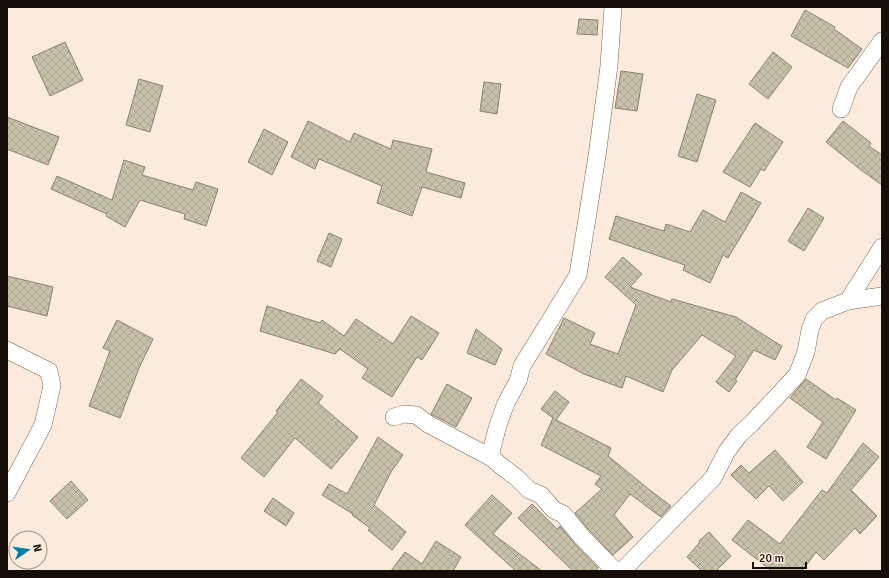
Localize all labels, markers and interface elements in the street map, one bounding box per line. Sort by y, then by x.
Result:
north arrow [8,530,48,570]
text: N [30,543,44,553]
scale bar [753,544,806,570]
text: 20 m [759,551,784,566]

